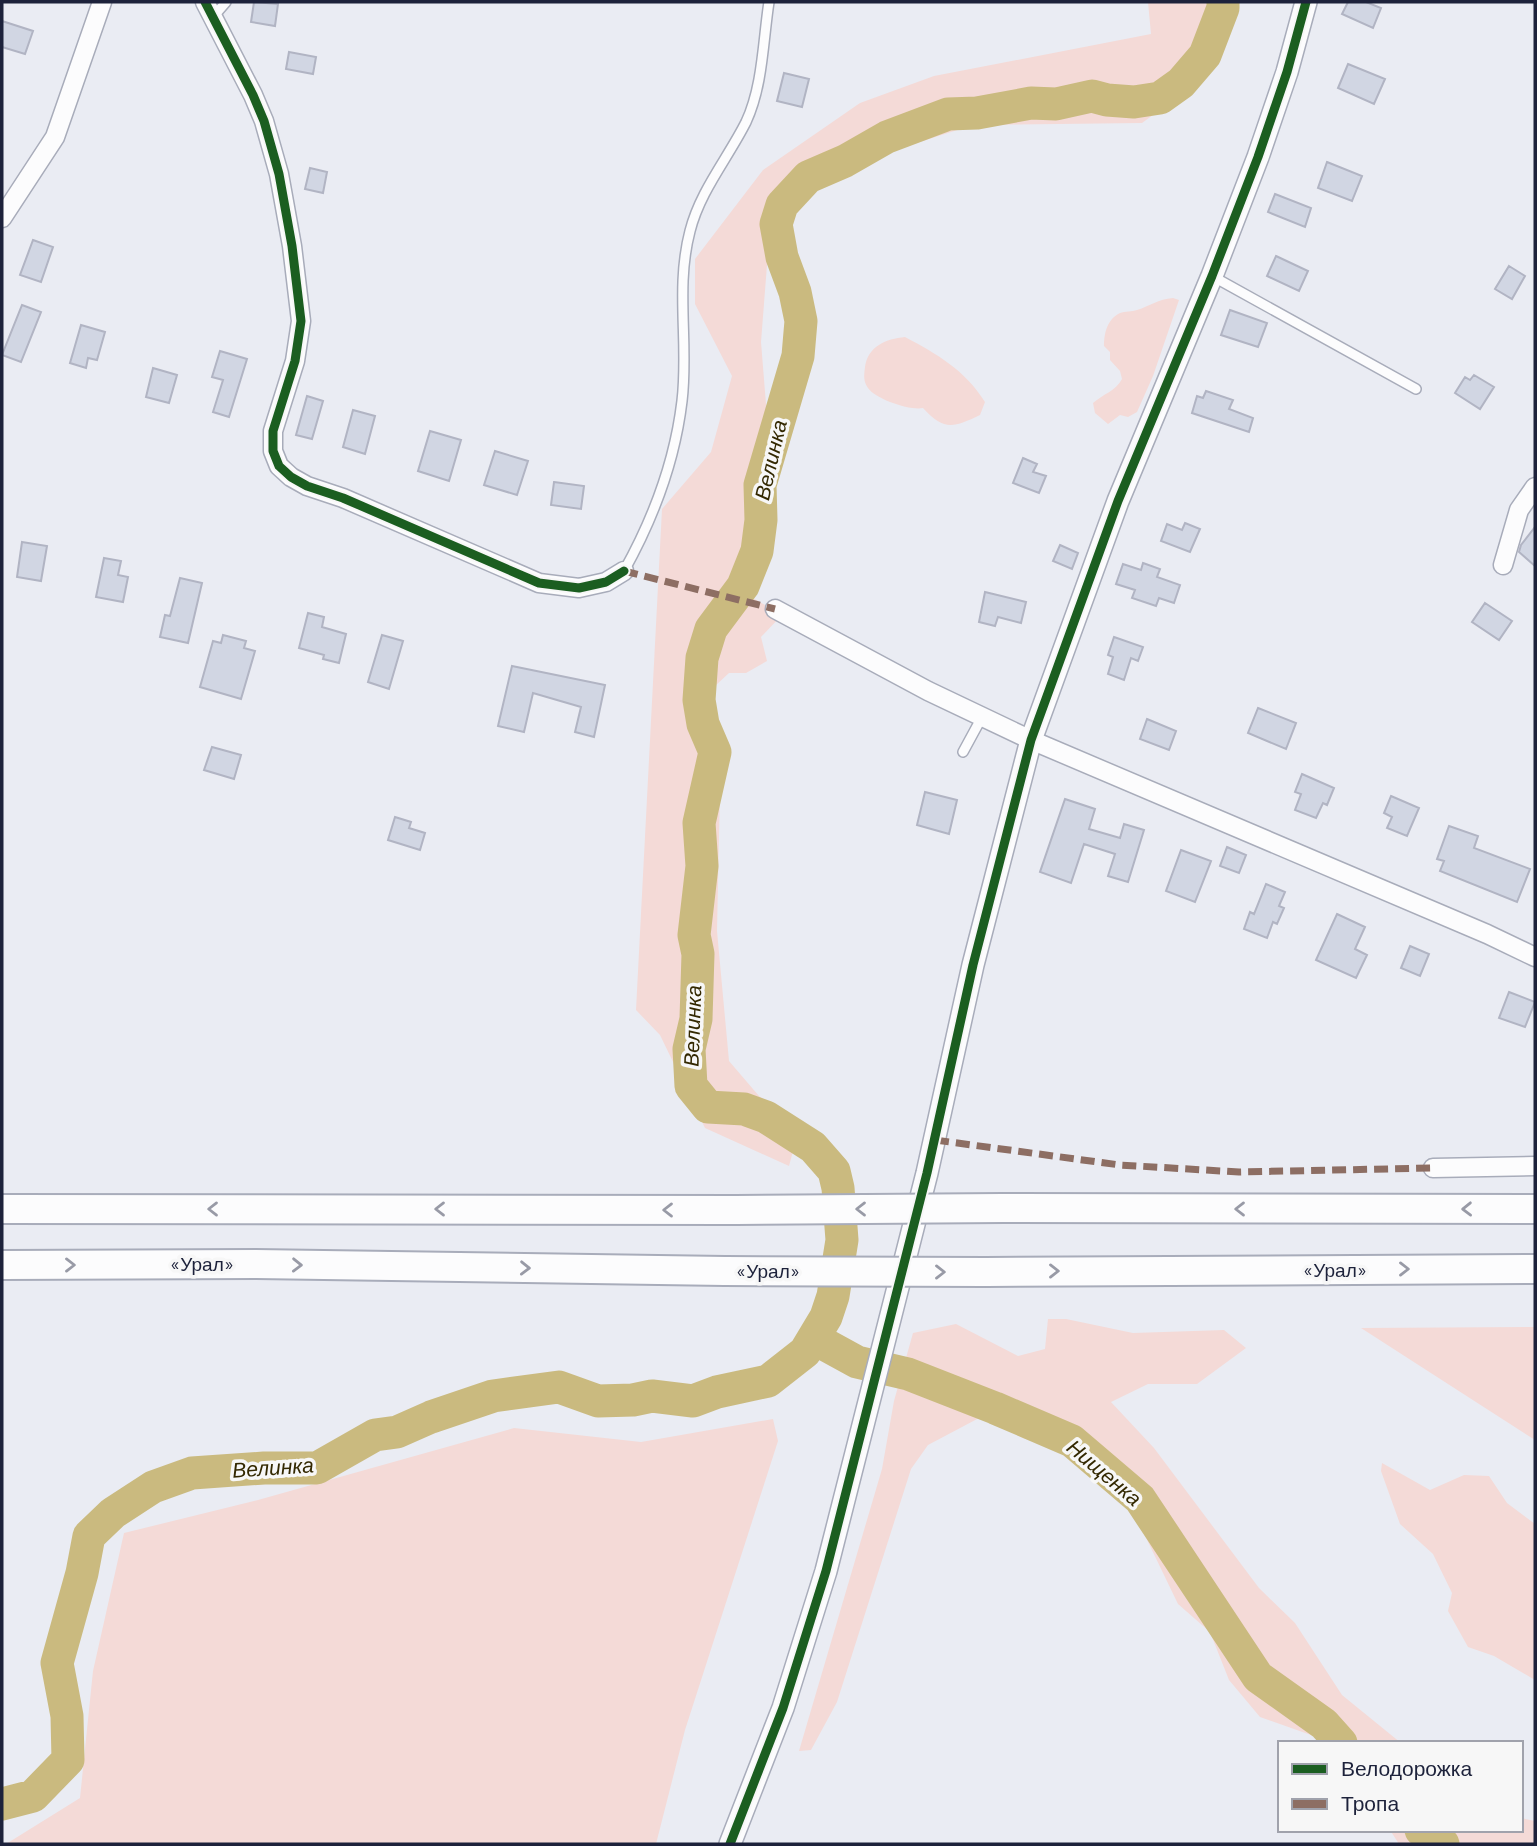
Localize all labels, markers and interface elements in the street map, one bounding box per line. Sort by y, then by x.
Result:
water label: Велинка [748,417,791,502]
water label: Велинка [678,985,705,1067]
one-way arrow [207,1201,218,1217]
one-way arrow [855,1201,866,1217]
one-way arrow [1234,1201,1244,1217]
one-way arrow [1461,1201,1472,1217]
one-way arrow [435,1202,446,1217]
one-way arrow [662,1202,673,1218]
street label: «Урал» [170,1252,234,1275]
one-way arrow [65,1257,76,1273]
one-way arrow [293,1257,303,1273]
street label: «Урал» [1303,1258,1367,1281]
street label: «Урал» [736,1259,800,1282]
one-way arrow [520,1260,531,1276]
one-way arrow [1399,1262,1410,1277]
one-way arrow [935,1264,946,1280]
one-way arrow [1049,1264,1060,1279]
water label: Нищенка [1063,1433,1147,1510]
water label: Велинка [231,1451,315,1482]
legend [1278,1741,1523,1832]
text: Велодорожка [1341,1755,1472,1780]
text: Тропа [1341,1790,1399,1815]

